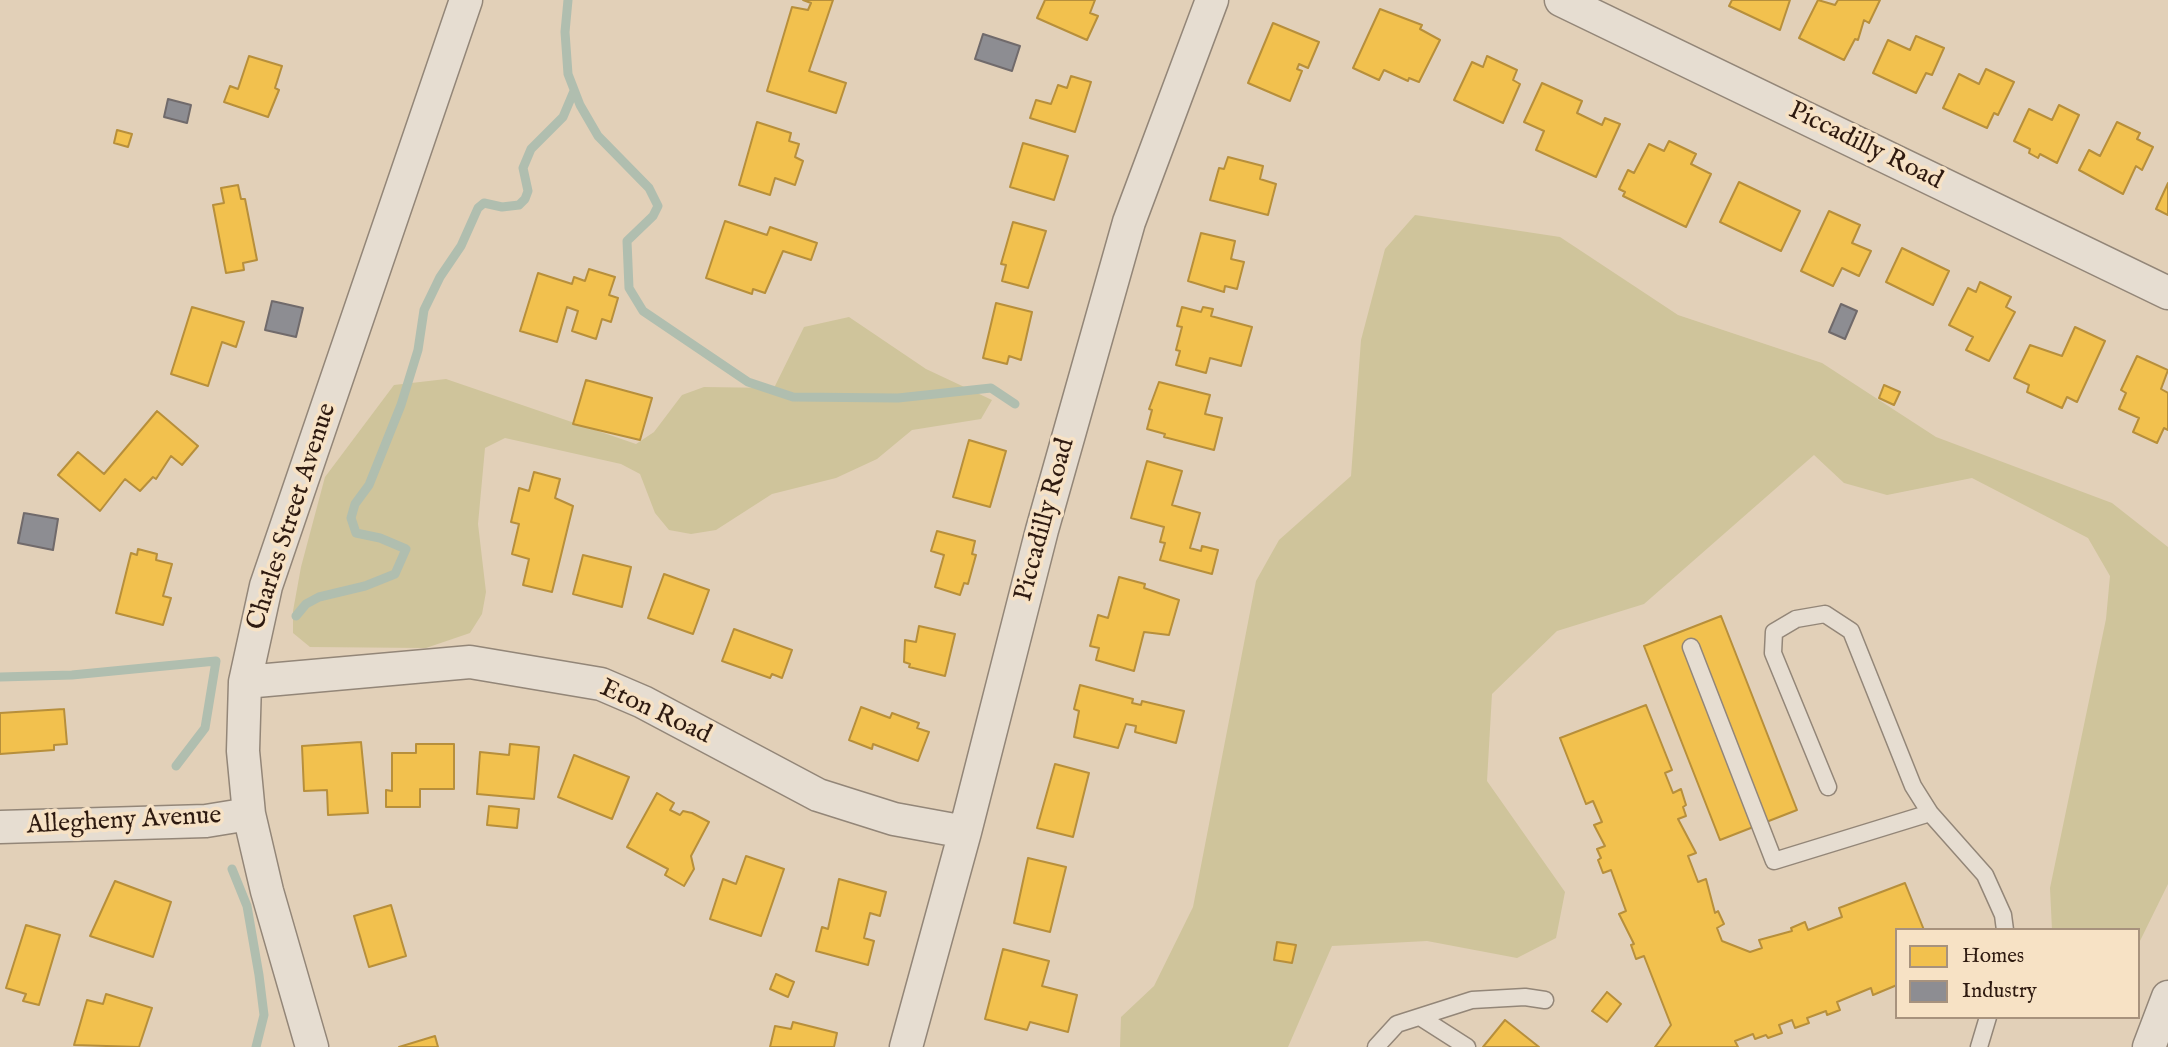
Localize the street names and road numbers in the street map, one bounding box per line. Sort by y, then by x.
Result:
street label: Piccadilly Road [1783,96,1947,198]
street label: Charles Street Avenue [242,400,344,634]
street label: Piccadilly Road [1009,435,1083,605]
street label: Eton Road [594,674,716,752]
street label: Allegheny Avenue [26,801,222,843]

